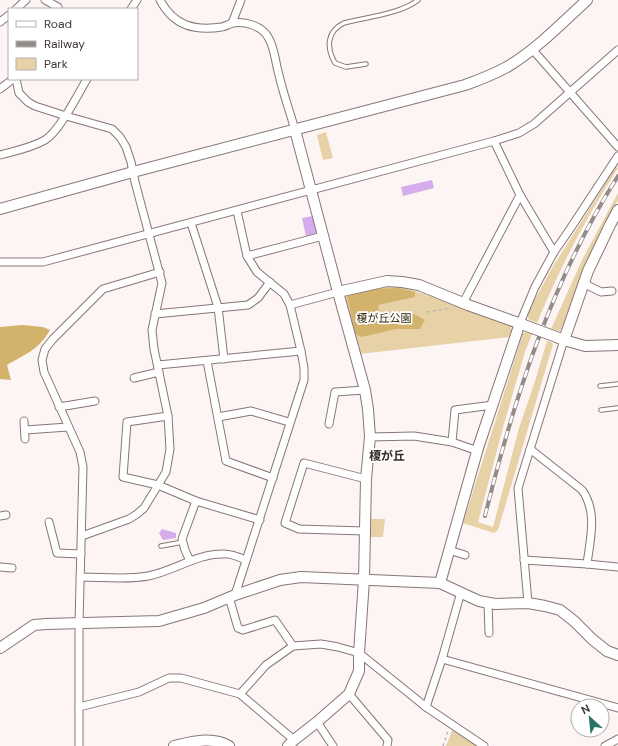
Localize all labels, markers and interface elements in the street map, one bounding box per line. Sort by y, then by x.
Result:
legend [8,8,138,80]
text: Road [44,16,72,32]
text: Railway [44,36,85,52]
text: Park [44,56,68,72]
park label: 榎が丘公園 [357,311,412,325]
district label: 榎が丘 [369,448,405,464]
north arrow [570,698,610,738]
text: N [579,701,592,717]

